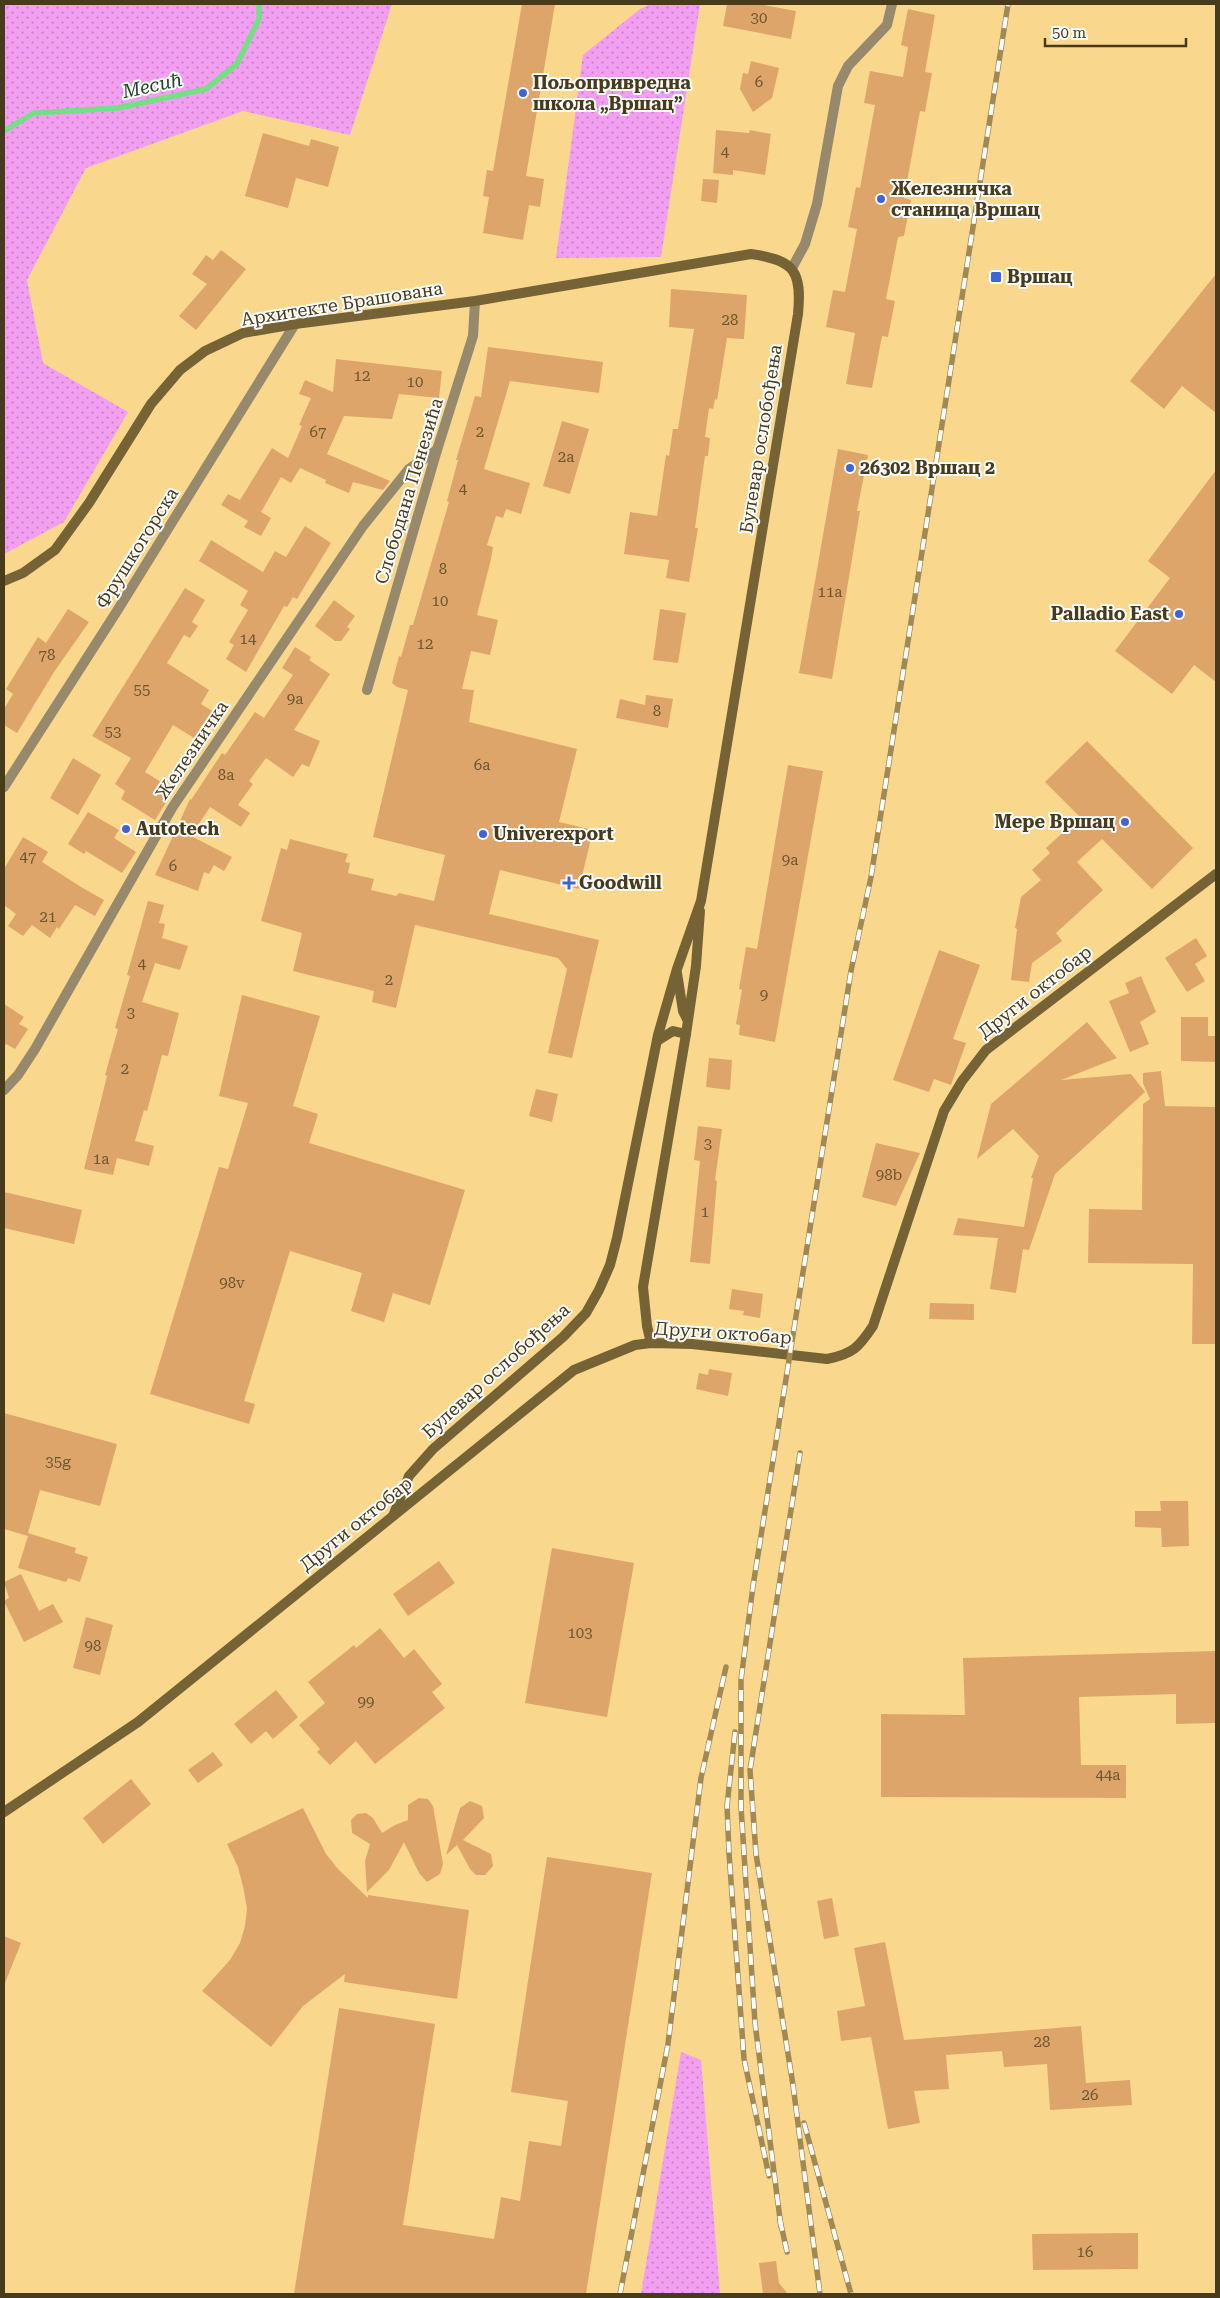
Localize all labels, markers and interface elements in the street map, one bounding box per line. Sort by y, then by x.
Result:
house number: 30 [751,9,767,27]
scale bar [1045,15,1186,47]
text: 50 m [1052,24,1087,42]
water label: Месић [119,68,184,103]
place label: Пољопривредна школа „Вршац” [533,72,691,114]
house number: 6 [755,73,763,91]
marker: Пољопривредна школа „Вршац” [517,87,529,99]
house number: 4 [721,143,730,161]
place label: Железничка станица Вршац [891,178,1041,220]
marker: Железничка станица Вршац [875,193,887,205]
place label: Вршац [1007,266,1073,287]
marker: Вршац [989,270,1003,284]
street label: Архитекте Брашована [240,277,444,330]
house number: 28 [722,311,738,329]
street label: Булевар ослобођења [735,343,786,535]
house number: 12 [354,367,370,385]
house number: 10 [407,373,423,391]
street label: Слободана Пенезића [370,395,447,586]
house number: 67 [310,423,326,441]
house number: 2 [476,423,484,441]
house number: 2a [558,448,574,466]
place label: 26302 Вршац 2 [860,457,995,478]
marker: 26302 Вршац 2 [844,462,856,474]
house number: 4 [459,480,468,498]
street label: Фрушкогорска [91,483,182,612]
house number: 8 [439,560,447,578]
house number: 11a [818,583,842,601]
house number: 10 [432,592,448,610]
place label: Palladio East [1051,603,1169,624]
marker: Palladio East [1173,608,1185,620]
house number: 14 [240,630,257,648]
house number: 12 [417,635,433,653]
house number: 78 [39,646,55,664]
house number: 55 [134,681,150,699]
house number: 9a [287,690,303,708]
street label: Железничка [151,696,232,803]
house number: 8 [653,702,661,720]
house number: 53 [105,723,121,741]
house number: 6a [474,756,490,774]
house number: 8a [218,766,234,784]
place label: Мере Вршац [995,811,1116,832]
marker: Мере Вршац [1119,816,1131,828]
place label: Autotech [136,818,219,839]
marker: Autotech [120,823,132,835]
place label: Univerexport [493,823,614,844]
marker: Univerexport [477,828,489,840]
house number: 47 [20,848,36,866]
house number: 9a [782,851,798,869]
house number: 6 [169,857,177,875]
place label: Goodwill [579,872,662,893]
marker: Goodwill [563,877,575,889]
house number: 21 [40,908,56,926]
street label: Други октобар [974,941,1095,1042]
house number: 4 [138,955,147,973]
house number: 2 [385,971,393,989]
house number: 9 [760,986,768,1004]
house number: 3 [127,1004,135,1022]
house number: 2 [121,1060,129,1078]
house number: 3 [704,1135,712,1153]
house number: 1a [93,1150,109,1168]
house number: 98b [876,1166,902,1184]
house number: 1 [701,1203,709,1221]
house number: 98v [219,1274,245,1292]
street label: Булевар ослобођења [418,1299,574,1442]
street label: Други октобар [654,1317,792,1348]
house number: 35g [45,1453,71,1471]
street label: Други октобар [296,1472,416,1575]
house number: 103 [567,1624,593,1642]
house number: 98 [85,1637,101,1655]
house number: 99 [358,1693,374,1711]
house number: 44a [1096,1766,1120,1784]
house number: 28 [1034,2033,1050,2051]
house number: 26 [1082,2086,1098,2104]
house number: 16 [1077,2243,1093,2261]

